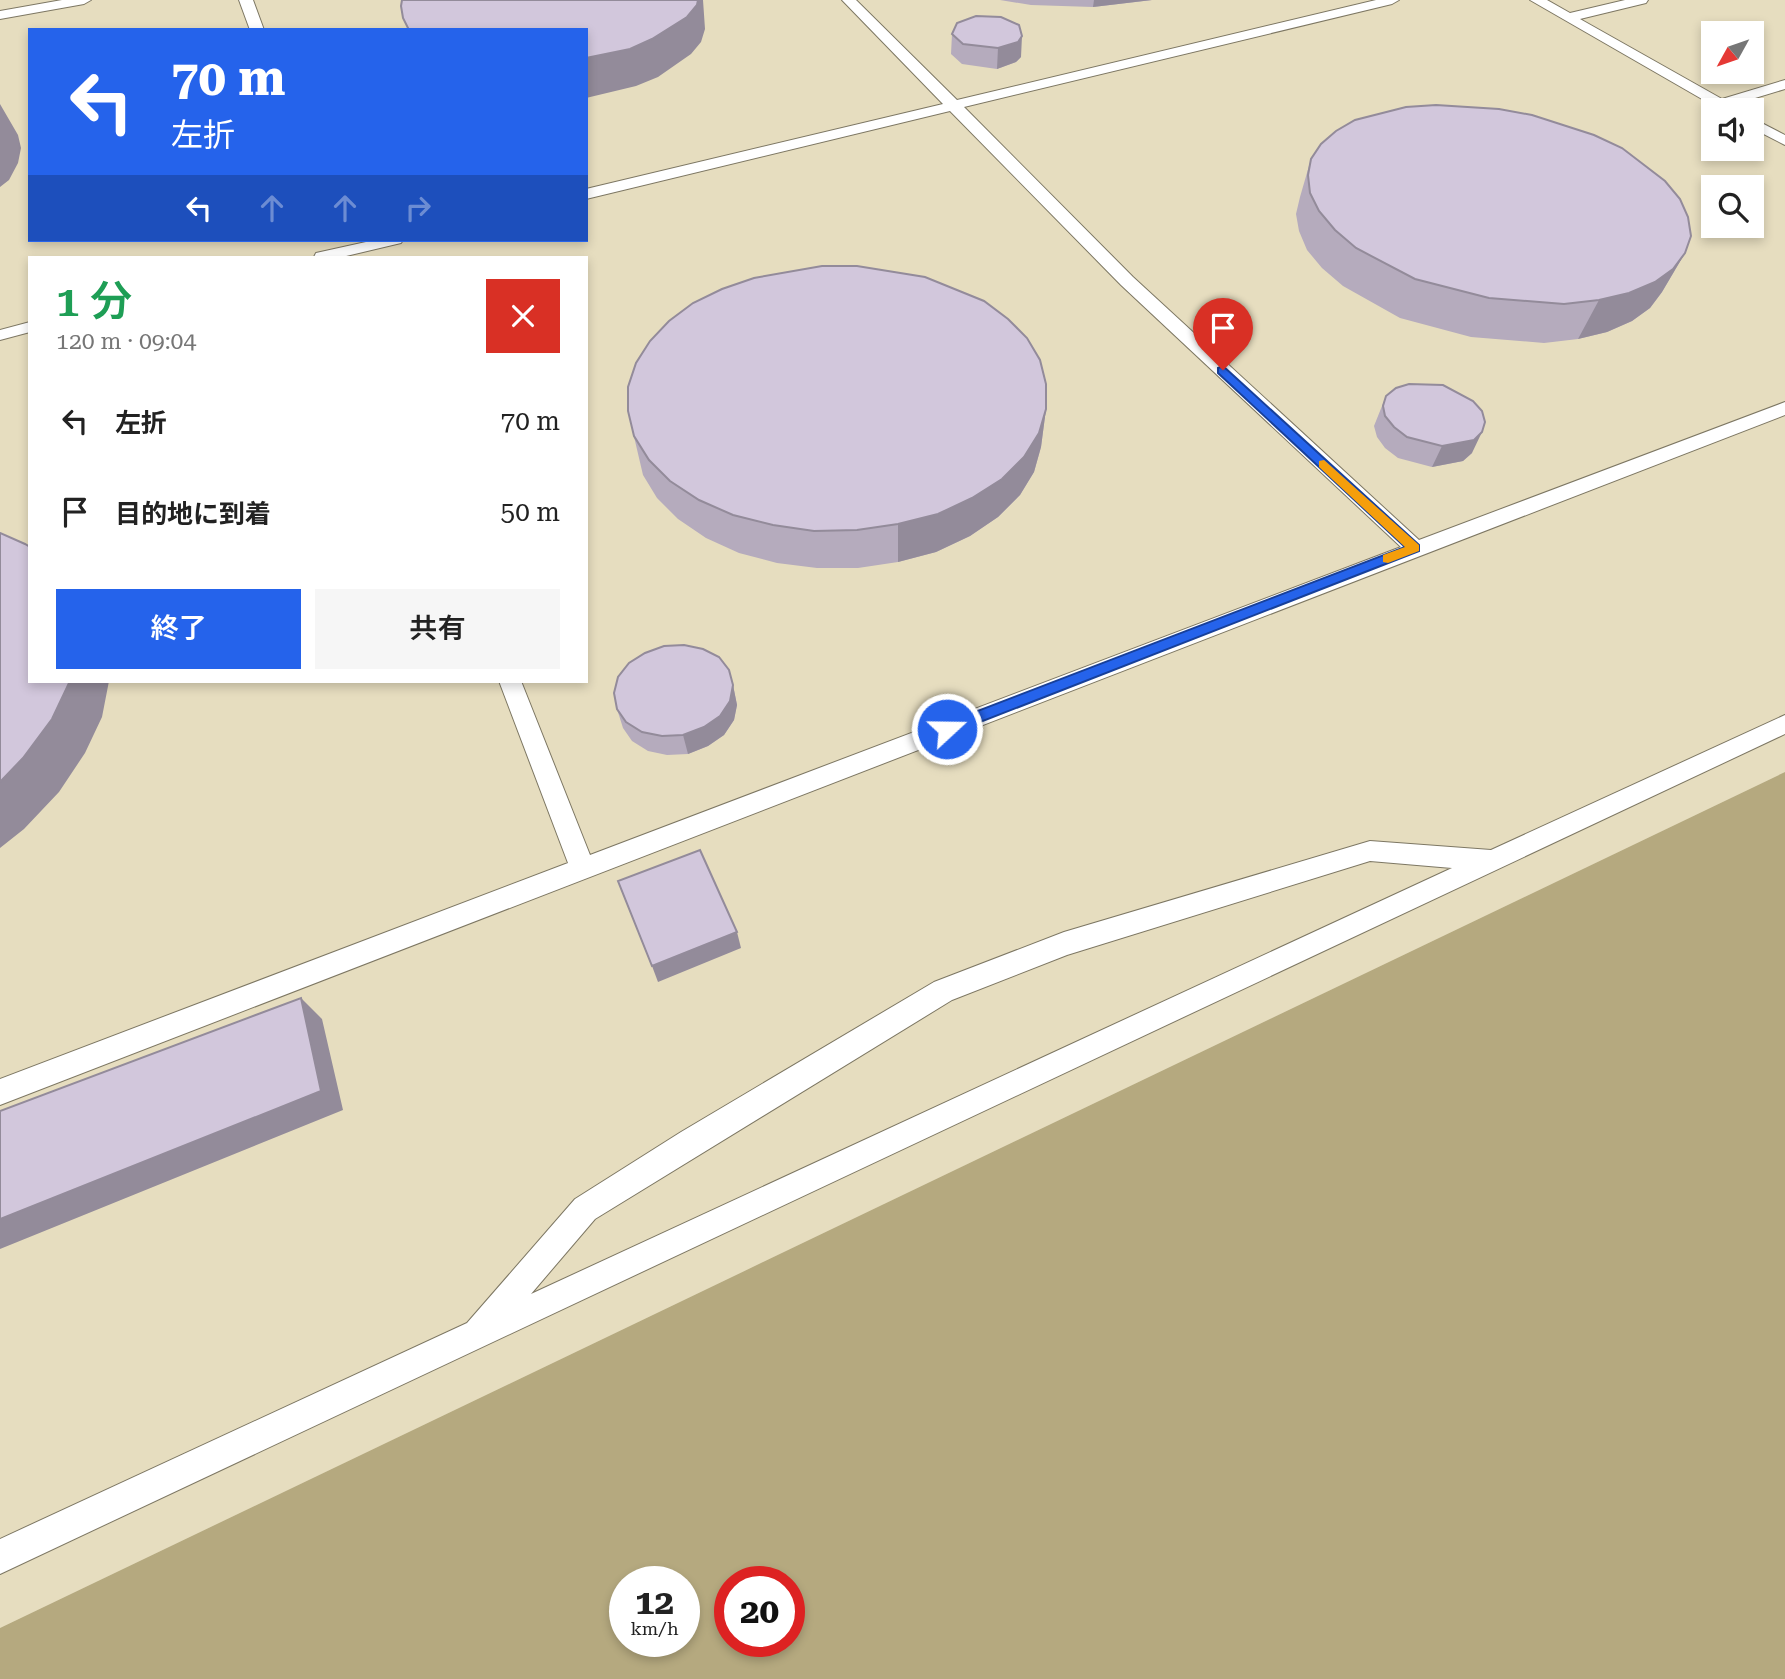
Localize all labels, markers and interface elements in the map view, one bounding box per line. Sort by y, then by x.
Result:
north arrow [1701,21,1764,84]
map controls [1701,21,1764,238]
text: 70 m [171,50,286,107]
icon: left [56,56,147,147]
button: sound [1701,98,1764,161]
text: 左折 [171,116,235,154]
button: search [1701,175,1764,238]
icon: left [180,189,218,227]
icon: ahead [253,189,291,227]
icon: ahead [326,189,364,227]
icon: right [399,189,437,227]
text: 1 分 [56,277,132,326]
button: close [486,279,560,353]
pin [1193,298,1253,370]
icon: arrive [1204,309,1242,347]
text: 120 m · 09:04 [56,328,196,355]
icon: left [56,402,94,440]
text: 70 m [501,406,560,436]
text: 左折 [115,408,167,438]
icon: arrive [56,493,94,531]
text: 50 m [501,497,560,527]
text: 目的地に到着 [115,499,271,529]
button: 終了 [56,589,301,669]
button: 共有 [315,589,560,669]
position arrow [910,692,984,766]
speed limit sign: 20 [714,1566,805,1657]
text: 12 [635,1582,674,1623]
text: km/h [630,1618,679,1639]

